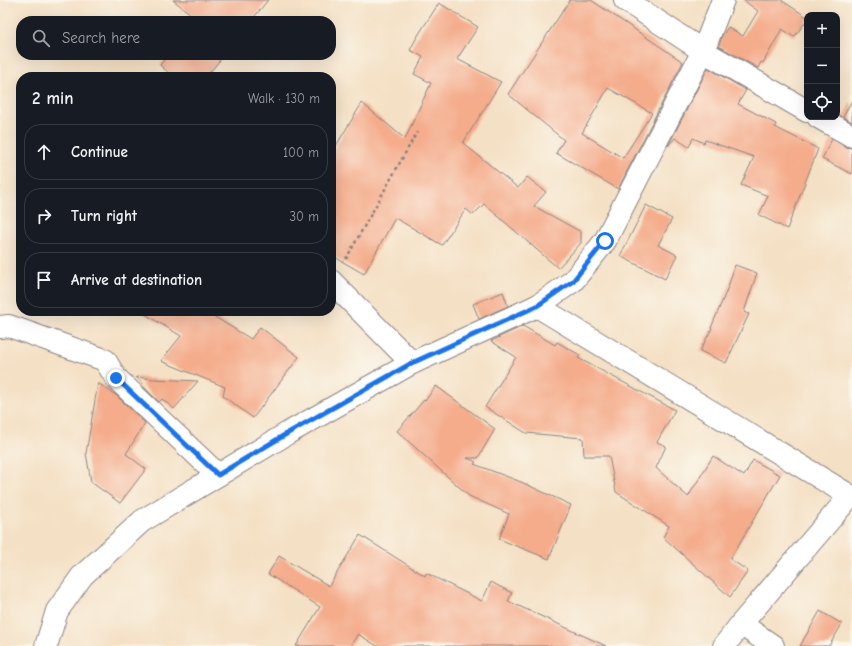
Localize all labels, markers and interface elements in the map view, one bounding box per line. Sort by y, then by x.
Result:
map controls [804,12,840,120]
button: + [804,12,840,48]
search box [16,16,336,60]
icon: search [30,27,52,49]
text: Search here [62,29,140,47]
button: − [804,48,840,84]
button: locate [804,84,840,120]
text: 2 min [32,89,73,108]
text: Walk · 130 m [248,91,320,106]
icon: ahead [33,141,55,163]
text: Continue [71,143,128,161]
text: 100 m [283,145,319,160]
icon: right [33,205,55,227]
text: Turn right [71,207,137,225]
text: 30 m [289,209,319,224]
route start [596,232,614,250]
icon: arrive [33,269,55,291]
text: Arrive at destination [71,271,202,289]
route end [107,369,125,387]

